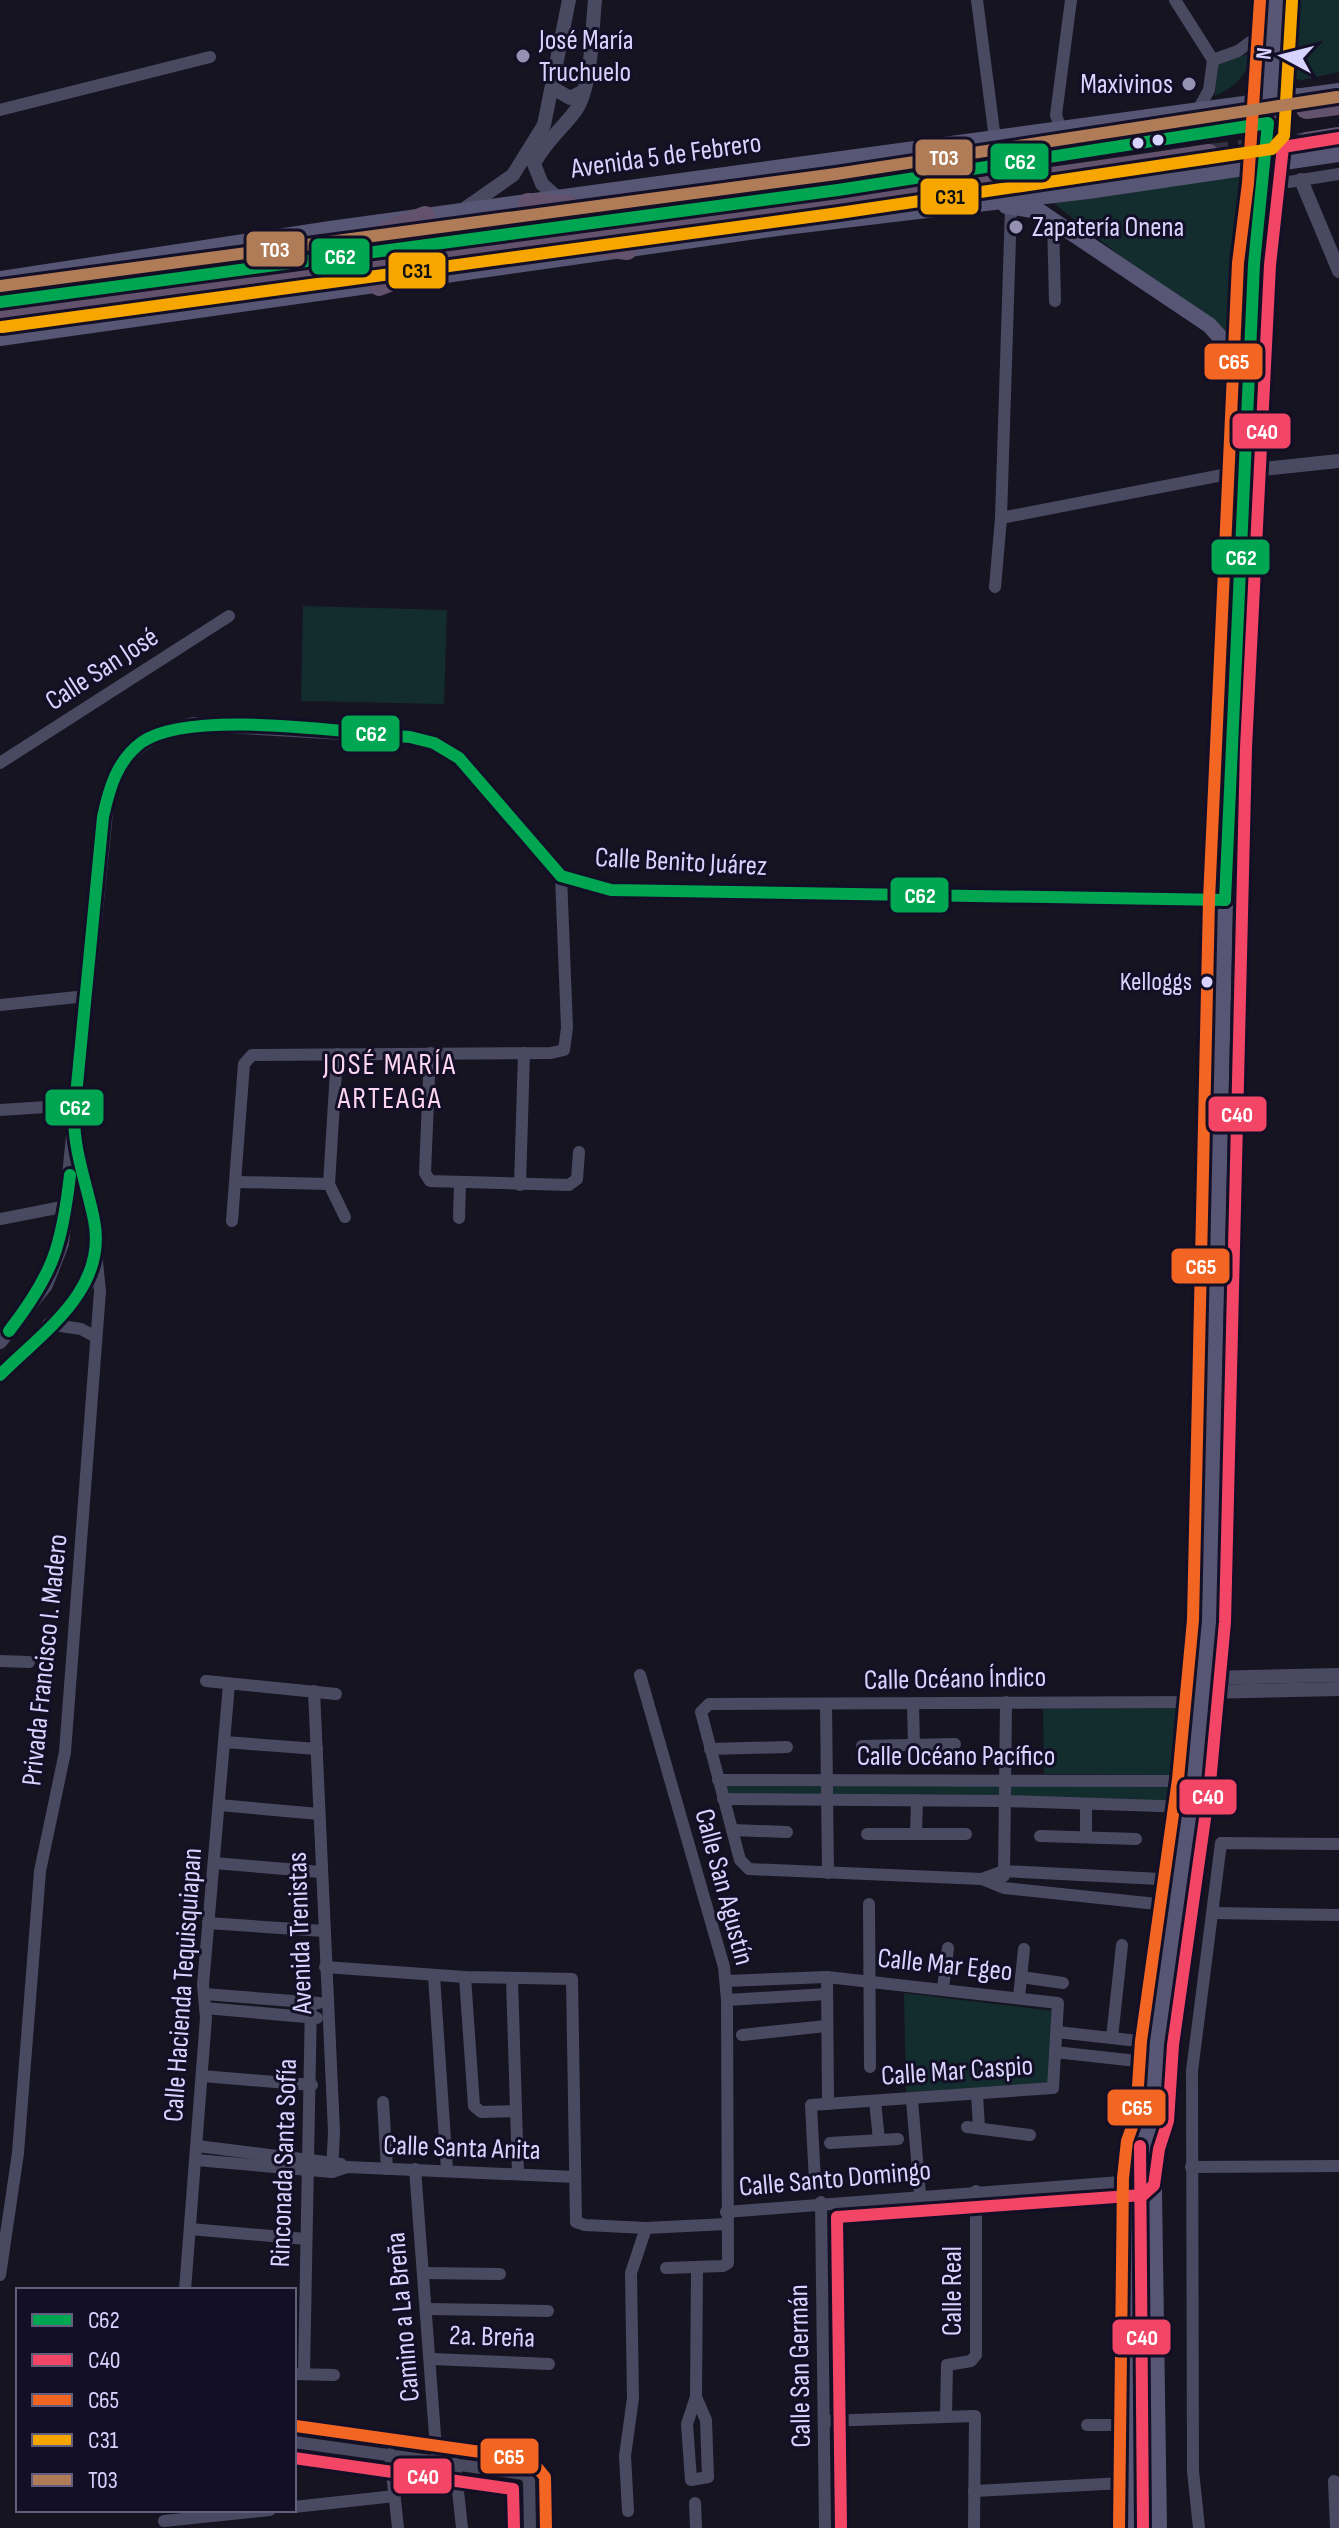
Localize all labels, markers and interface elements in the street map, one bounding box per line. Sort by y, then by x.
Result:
north arrow [1243,16,1323,96]
place label: José María Truchuelo [538,24,634,89]
text: N [1251,46,1279,61]
marker: José María Truchuelo [514,47,532,65]
place label: Maxivinos [1080,68,1173,101]
marker: Maxivinos [1180,75,1198,93]
street label: Avenida 5 de Febrero [568,126,763,186]
unlabelled marker [1150,132,1166,148]
unlabelled marker [1130,135,1146,151]
line badge: T03 [914,138,974,177]
line badge: C62 [989,142,1050,181]
text: T03 [929,145,959,172]
text: C62 [1004,149,1036,176]
line badge: C31 [919,177,980,216]
text: C31 [935,184,965,211]
place label: Zapatería Onena [1032,211,1184,244]
marker: Zapatería Onena [1007,218,1025,236]
line badge: T03 [245,230,306,268]
text: T03 [260,237,290,264]
line badge: C62 [310,237,371,276]
text: C62 [324,244,356,271]
line badge: C31 [387,251,447,290]
text: C31 [402,258,432,285]
line badge: C65 [1203,342,1264,381]
text: C65 [1219,349,1249,376]
line badge: C40 [1231,412,1292,450]
text: C40 [1246,419,1278,446]
line badge: C62 [1210,538,1271,576]
text: C62 [1225,545,1257,572]
street label: Calle San José [39,620,165,718]
line badge: C62 [340,714,401,753]
text: C62 [355,721,387,748]
street label: Calle Benito Juárez [594,841,768,883]
line badge: C62 [889,876,950,914]
text: C62 [904,883,936,910]
place label: Kelloggs [1120,967,1192,998]
marker: Kelloggs [1199,974,1215,990]
district label: JOSÉ MARÍA ARTEAGA [322,1047,457,1117]
line badge: C62 [44,1088,105,1127]
text: C62 [59,1095,91,1122]
line badge: C40 [1207,1095,1268,1133]
text: C40 [1221,1102,1253,1129]
line badge: C65 [1170,1247,1231,1285]
text: C65 [1186,1254,1216,1281]
street label: Privada Francisco I. Madero [15,1533,75,1787]
street label: Calle Océano Índico [864,1661,1046,1697]
street label: Calle Océano Pacífico [857,1740,1055,1773]
line badge: C40 [1178,1778,1238,1816]
text: C40 [1192,1784,1224,1811]
street label: Calle San Agustín [687,1805,761,1969]
street label: Calle Hacienda Tequisquiapan [157,1847,209,2123]
street label: Avenida Trenistas [281,1851,319,2016]
street label: Calle Mar Egeo [876,1942,1014,1988]
street label: Calle Mar Caspio [880,2049,1034,2093]
street label: Rinconada Santa Sofía [264,2058,304,2268]
line badge: C65 [1106,2088,1167,2127]
text: C65 [1122,2095,1152,2122]
street label: Calle Santa Anita [383,2129,541,2167]
street label: Calle Santo Domingo [738,2154,932,2204]
street label: Camino a La Breña [379,2231,427,2403]
street label: Calle Real [936,2246,969,2336]
street label: Calle San Germán [782,2284,818,2448]
legend [16,2288,296,2512]
text: C62 [88,2306,120,2335]
line badge: C40 [1111,2318,1172,2356]
street label: 2a. Breña [448,2319,536,2355]
text: C40 [1126,2325,1158,2352]
text: C40 [88,2346,120,2375]
text: C65 [88,2386,119,2415]
text: C31 [88,2426,119,2455]
line badge: C65 [479,2437,540,2475]
text: C65 [494,2444,524,2471]
line badge: C40 [392,2457,453,2495]
text: C40 [407,2464,439,2491]
text: T03 [88,2466,118,2495]

